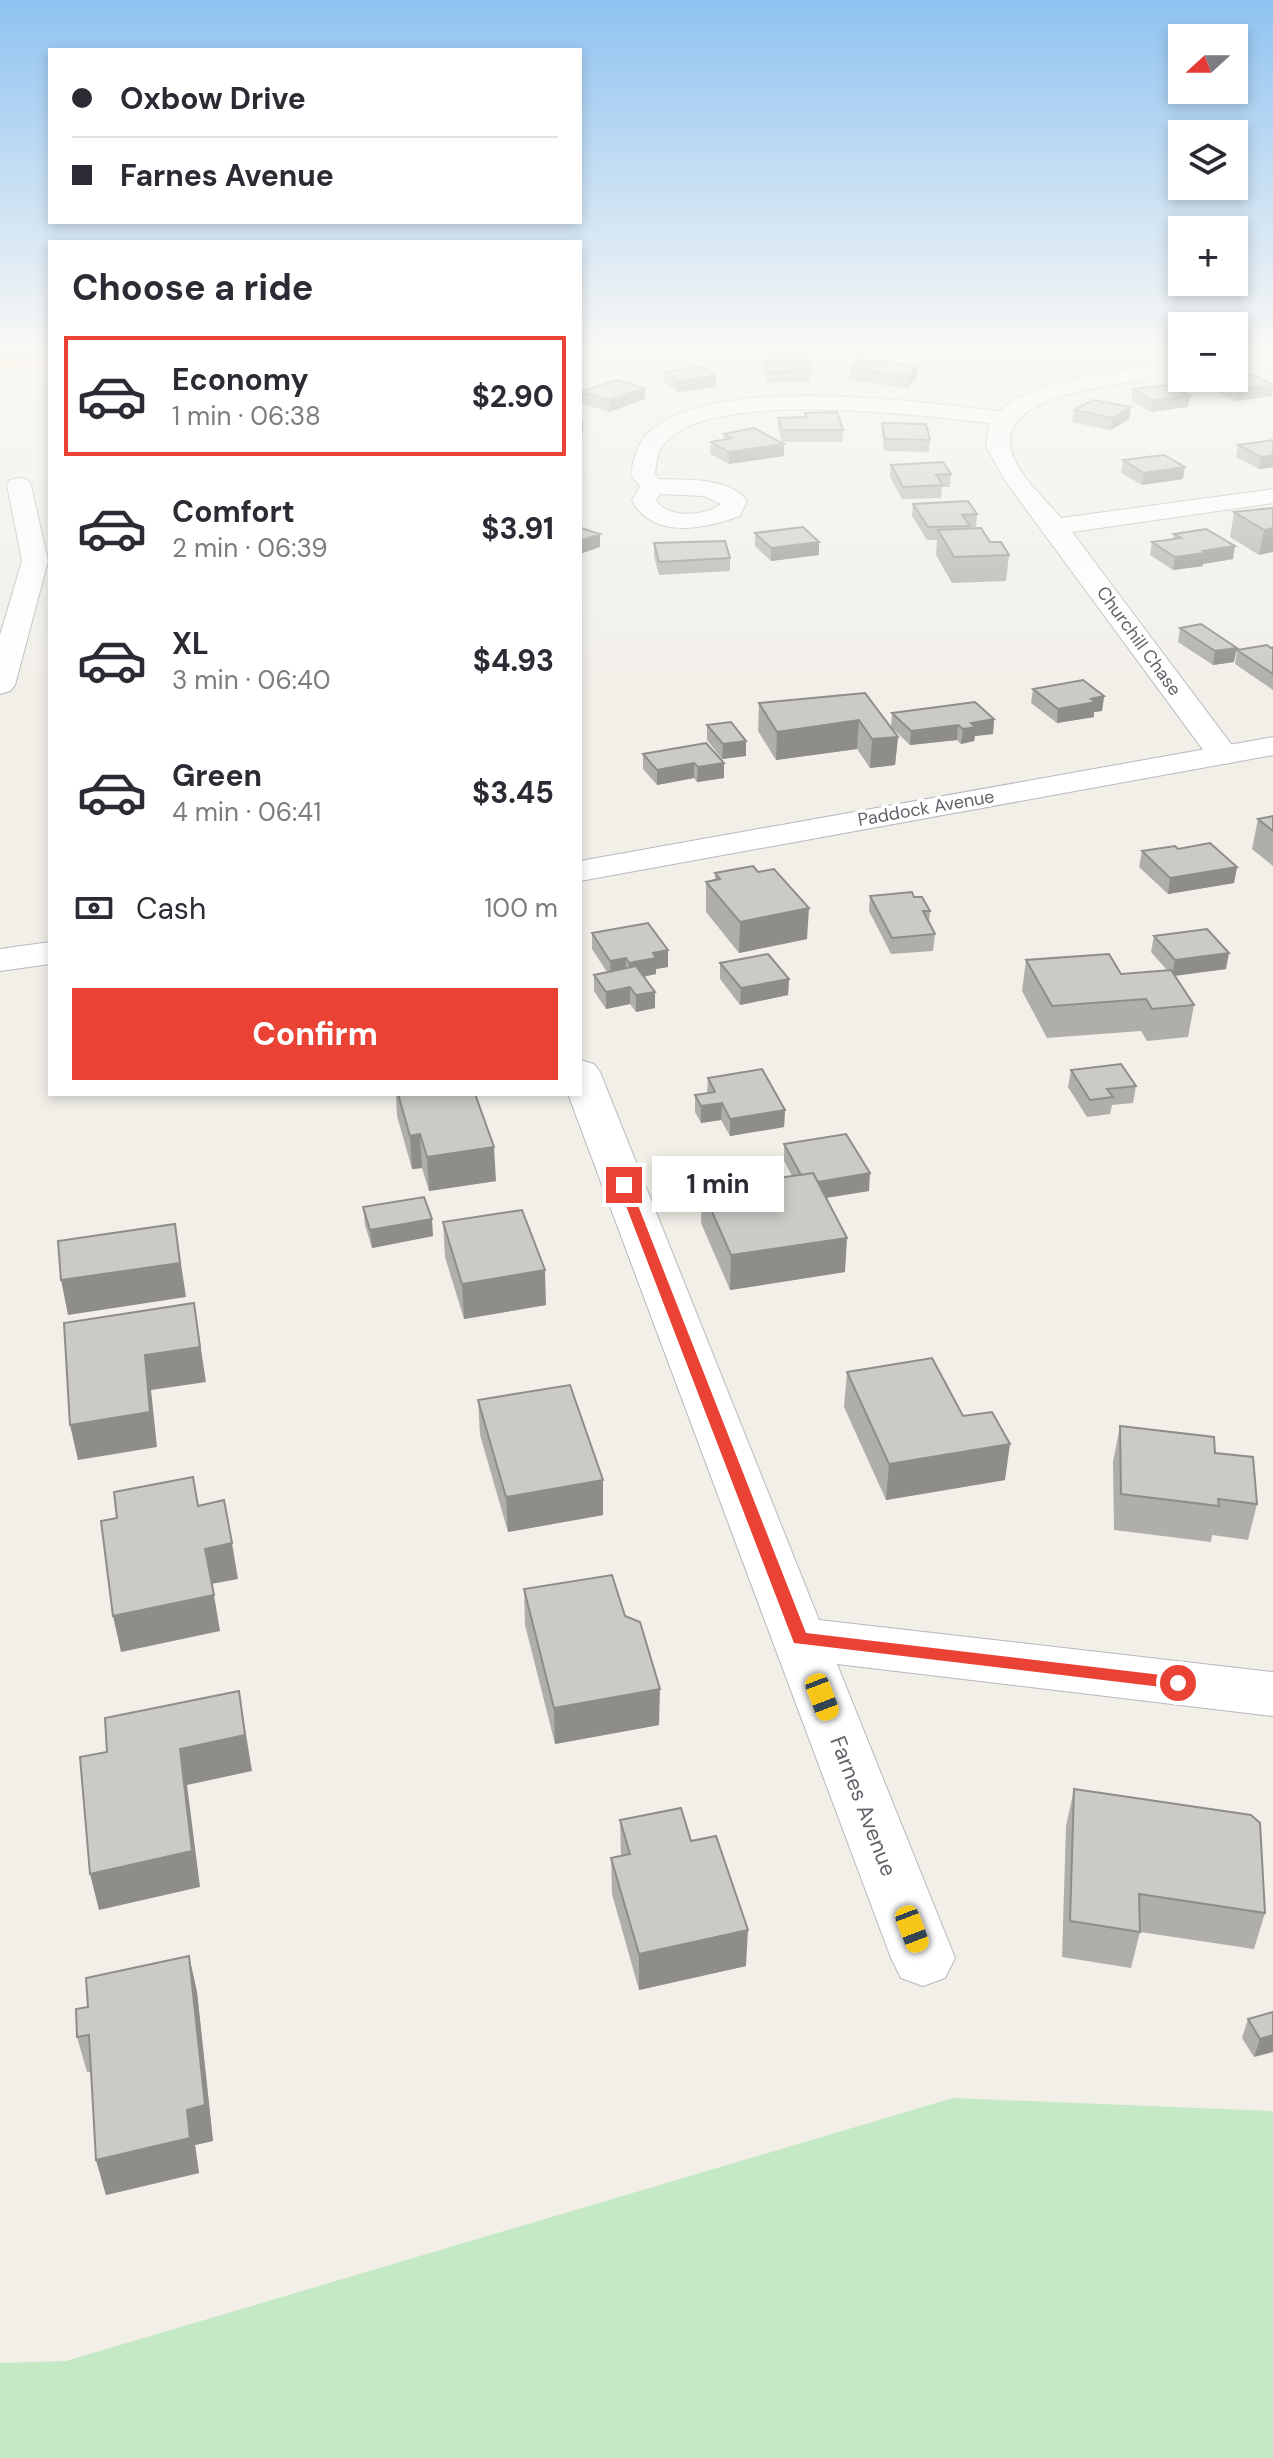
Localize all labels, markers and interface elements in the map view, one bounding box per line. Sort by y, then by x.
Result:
north arrow [1168,24,1248,104]
map controls [1168,24,1248,392]
text: Oxbow Drive [120,79,306,118]
button: layers [1168,120,1248,200]
text: Farnes Avenue [120,156,334,195]
button: + [1168,216,1248,296]
text: Choose a ride [72,264,313,311]
button: − [1168,312,1248,392]
icon: car [76,360,148,432]
text: Economy [172,360,309,399]
text: $2.90 [472,377,554,416]
text: 1 min · 06:38 [172,399,321,433]
icon: car [76,492,148,564]
text: Comfort [172,492,295,531]
text: $3.91 [481,509,554,548]
text: 2 min · 06:39 [172,531,328,565]
street label: Churchill Chase [1091,581,1187,701]
icon: car [76,624,148,696]
text: XL [172,624,209,663]
text: $4.93 [473,641,554,680]
text: 3 min · 06:40 [172,663,331,697]
icon: car [76,756,148,828]
text: Green [172,756,262,795]
text: $3.45 [472,773,554,812]
street label: Paddock Avenue [856,784,996,832]
text: 4 min · 06:41 [172,795,321,829]
icon: cash [72,886,116,930]
text: Cash [136,889,206,928]
text: 100 m [484,891,558,925]
button: Confirm [72,988,558,1080]
callout: 1 min [652,1157,784,1213]
route end [606,1167,642,1203]
text: 1 min [686,1167,750,1201]
route start [1160,1665,1196,1701]
car [802,1670,842,1724]
street label: Farnes Avenue [823,1732,904,1880]
car [892,1902,932,1956]

